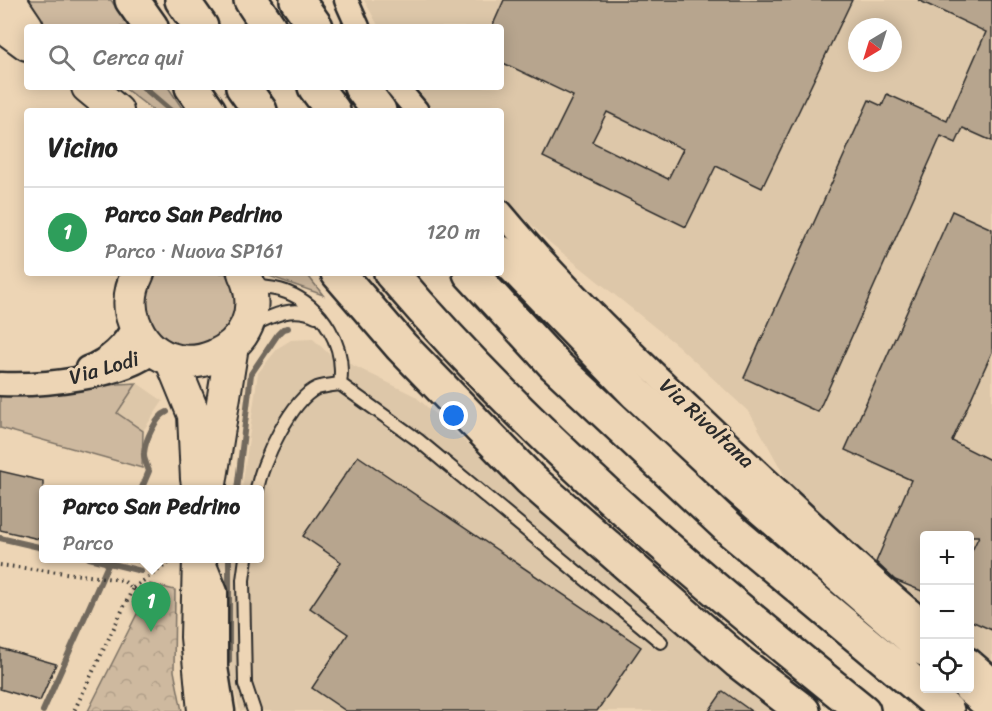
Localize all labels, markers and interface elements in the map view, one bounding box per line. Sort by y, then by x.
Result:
north arrow [848,18,902,72]
search box [24,24,504,90]
text: Cerca qui [93,38,183,77]
icon: search [45,41,78,74]
text: Vicino [48,124,118,170]
text: Parco San Pedrino [105,195,282,234]
text: 1 [63,215,72,250]
text: 120 m [427,215,480,250]
text: Parco · Nuova SP161 [105,234,283,269]
street label: Via Lodi [65,340,145,396]
street label: Via Rivoltana [650,368,764,478]
your location [439,401,468,430]
popup [39,485,264,563]
text: Parco San Pedrino [63,487,240,526]
text: Parco [63,526,113,561]
map controls [920,531,974,693]
button: + [920,531,974,585]
pin: 1 [132,582,170,632]
button: − [920,585,974,639]
button: locate [920,639,974,693]

